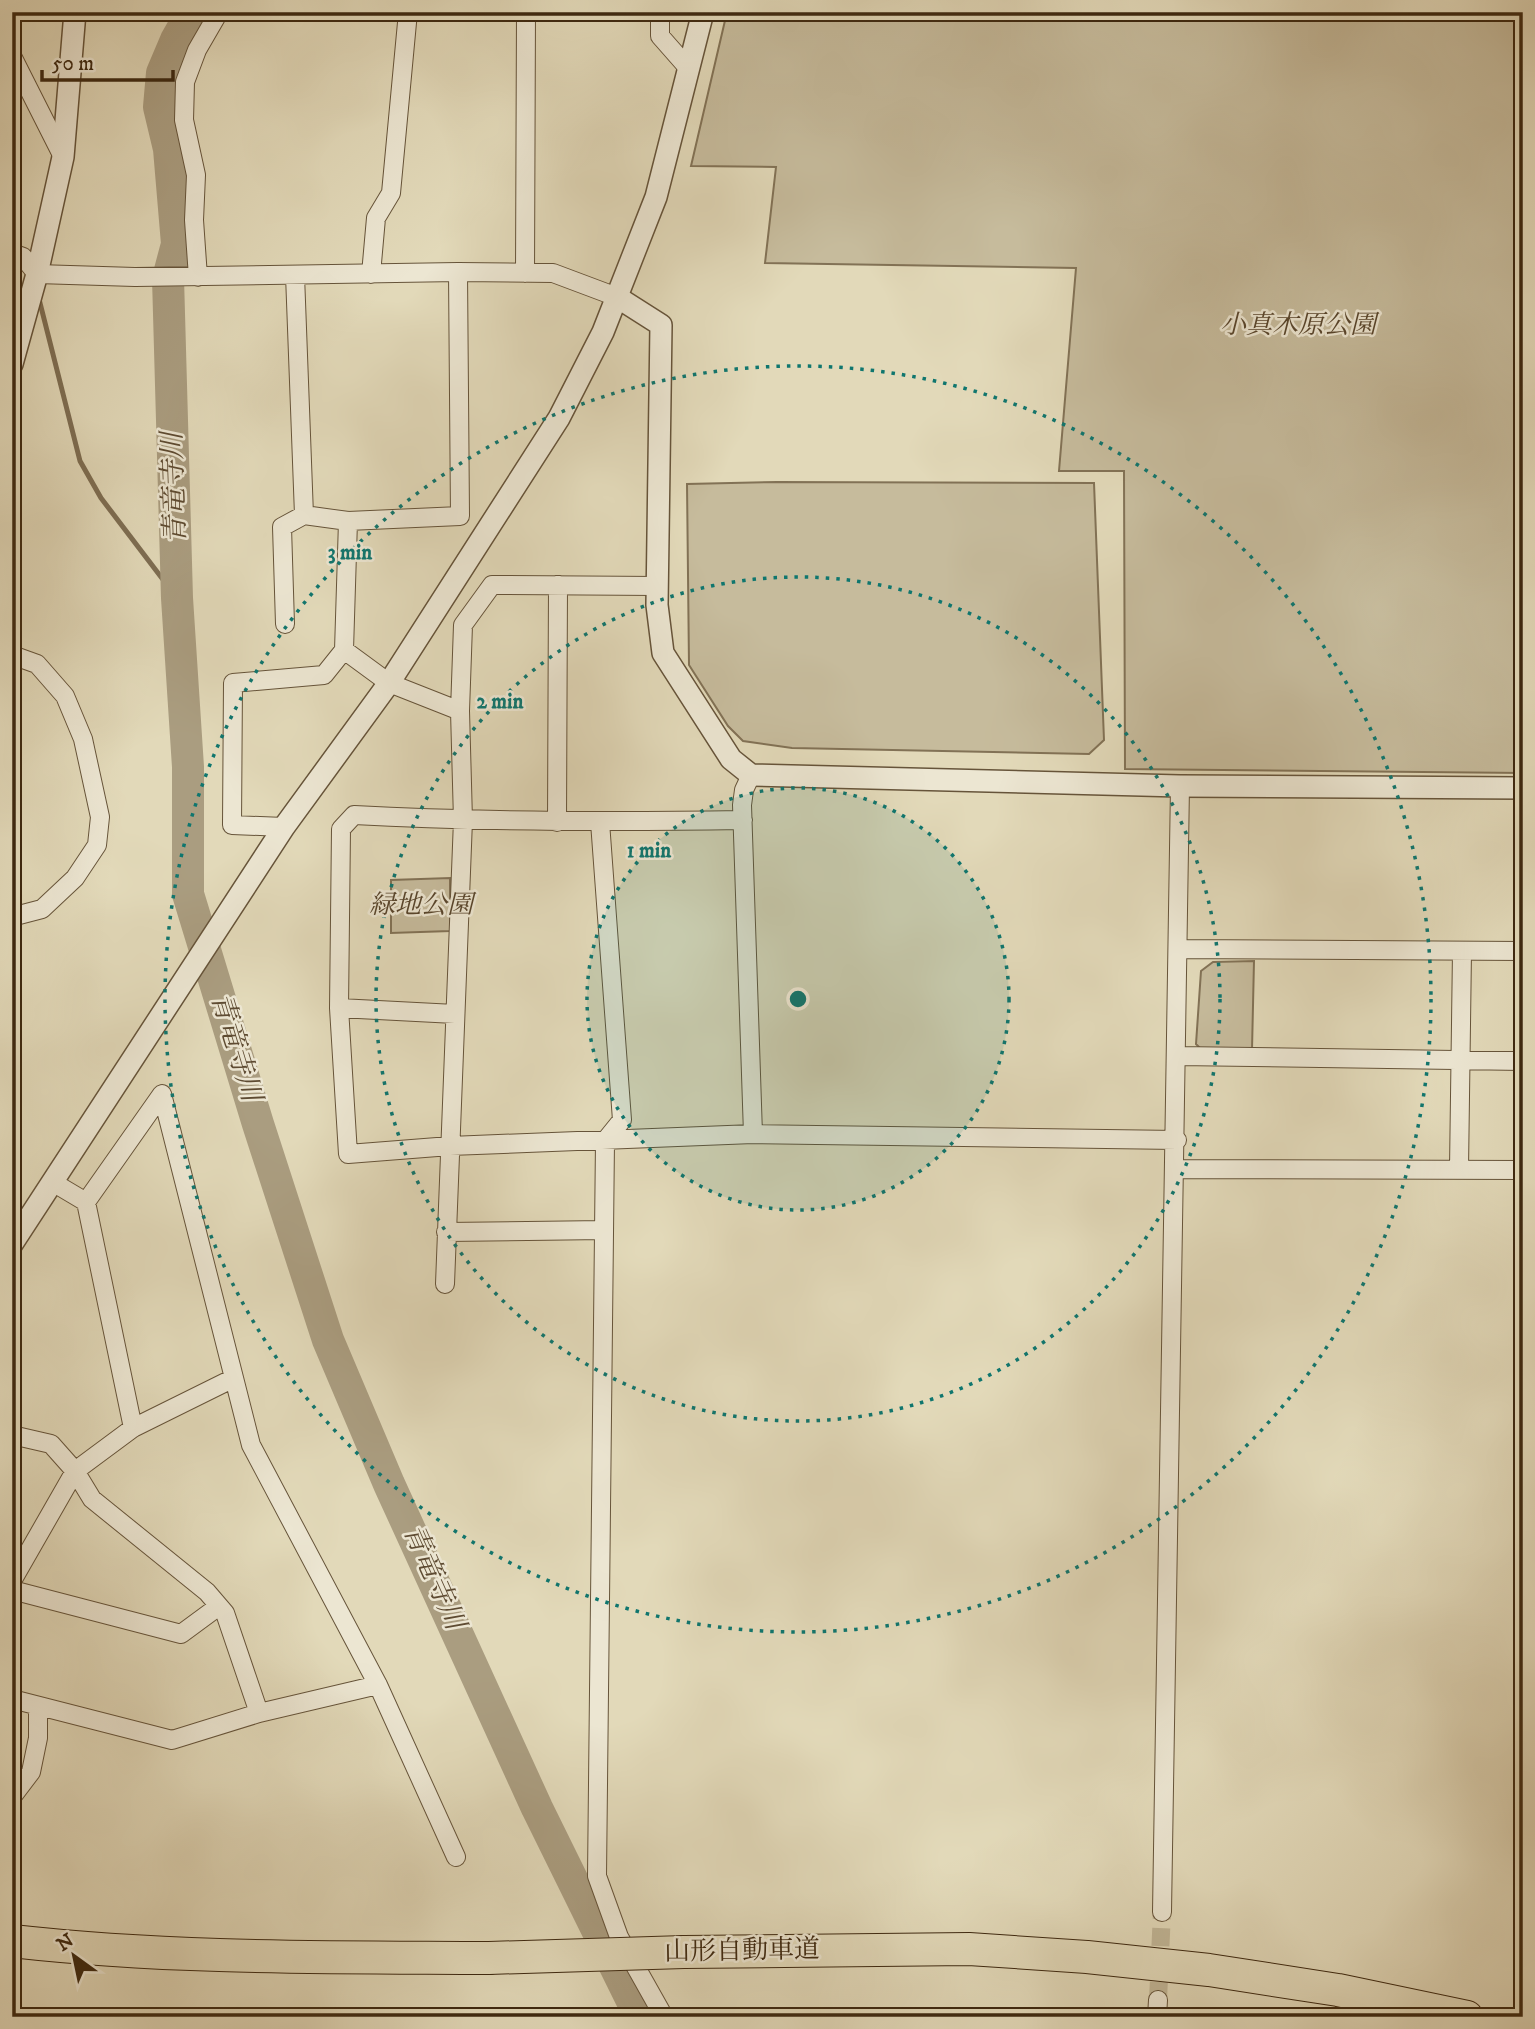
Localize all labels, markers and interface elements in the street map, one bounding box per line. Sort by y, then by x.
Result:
scale bar [42,38,173,82]
text: 50 m [52,51,94,77]
park label: 小真木原公園 [1220,309,1380,342]
water label: 青竜寺川 [154,428,193,545]
text: 3 min [328,540,373,566]
text: 2 min [477,689,525,715]
text: 1 min [627,838,672,864]
park label: 緑地公園 [369,889,477,922]
centre of rings [786,987,810,1011]
water label: 青竜寺川 [203,988,270,1109]
water label: 青竜寺川 [395,1519,474,1638]
north arrow [38,1920,108,1990]
text: N [53,1929,79,1957]
street label: 山形自動車道 [664,1933,820,1969]

